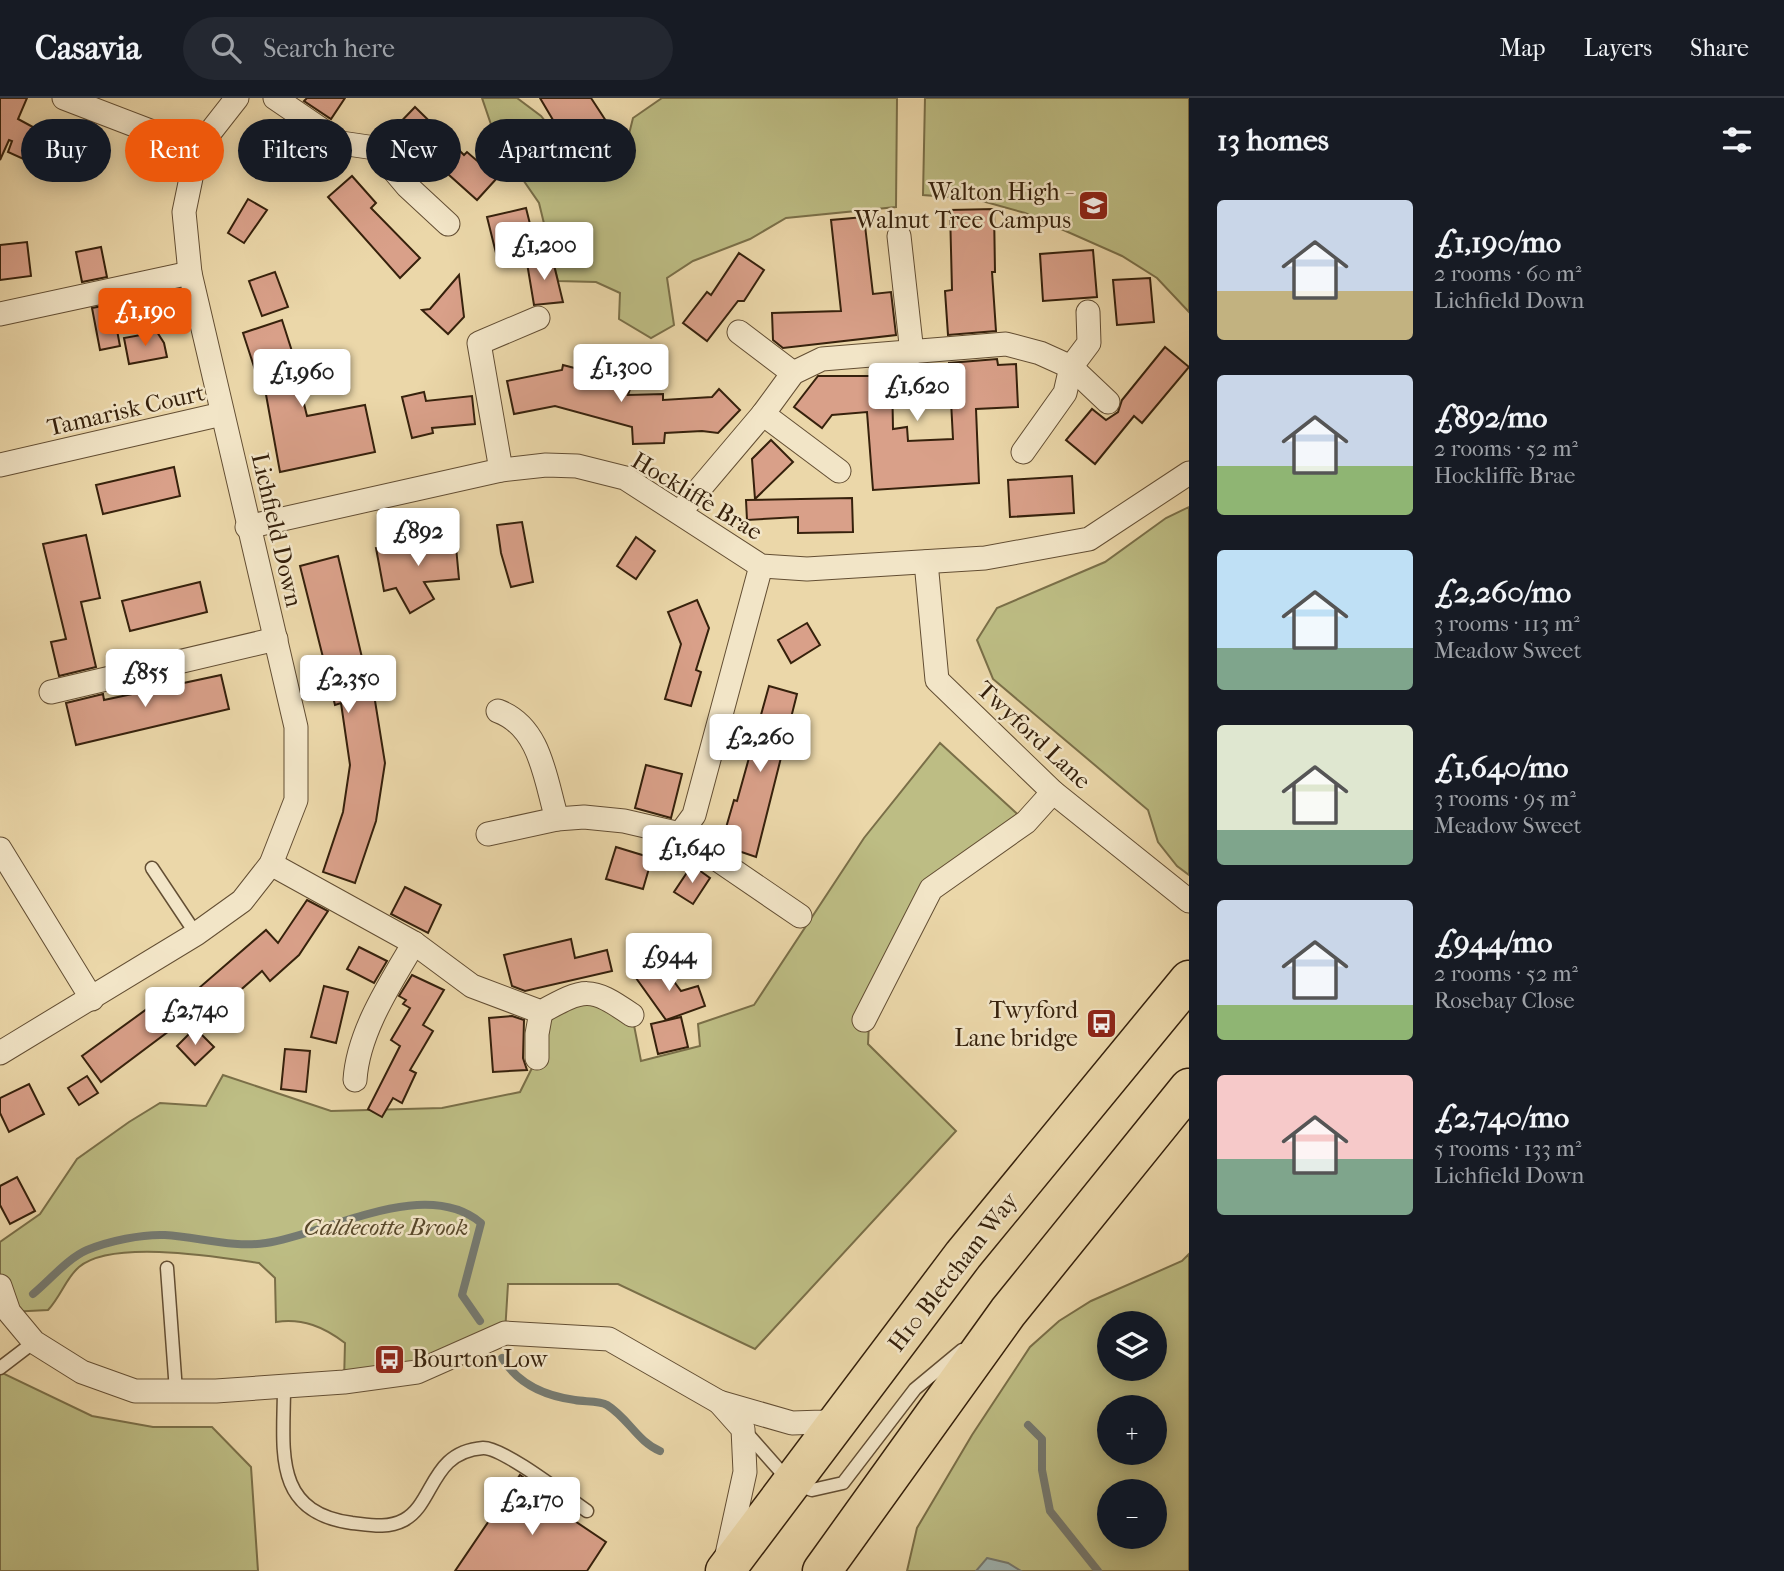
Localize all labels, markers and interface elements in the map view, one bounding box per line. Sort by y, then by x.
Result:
search box [183,17,673,80]
text: Casavia [35,29,141,68]
icon: search [207,29,245,67]
text: Search here [263,33,395,64]
text: Map [1500,34,1546,62]
text: Layers [1584,34,1652,62]
text: Share [1690,34,1749,62]
chip: Buy [21,119,111,182]
chip: Rent [125,119,224,182]
chip: Filters [238,119,352,182]
chip: New [366,119,461,182]
chip: Apartment [475,119,636,182]
icon: filters [1718,121,1756,159]
text: 13 homes [1217,123,1329,158]
place label: Walton High - Walnut Tree Campus [853,178,1074,234]
school or university icon: Walton High - Walnut Tree Campus [1077,189,1111,223]
pin: £1,200 [487,222,601,282]
text: £1,190/mo [1434,225,1561,260]
icon: home [1273,228,1357,312]
text: £1,200 [511,231,577,258]
text: 2 rooms · 60 m² [1434,260,1581,287]
text: Lichfield Down [1434,287,1584,314]
pin: £1,190 [88,288,202,348]
text: £1,190 [114,297,176,324]
pin: £1,300 [564,344,678,404]
pin: £1,960 [245,350,359,409]
text: £1,300 [589,353,653,380]
text: £1,960 [269,358,335,385]
pin: £1,620 [860,364,974,423]
text: £1,620 [884,372,950,399]
street label: Tamarisk Court [45,378,208,442]
text: £892/mo [1434,400,1548,435]
icon: home [1273,403,1357,487]
text: 2 rooms · 52 m² [1434,435,1578,462]
street label: Hockliffe Brae [627,446,767,546]
street label: Lichfield Down [246,450,308,610]
text: Hockliffe Brae [1434,462,1575,489]
pin: £892 [377,508,459,568]
text: £892 [393,517,443,544]
text: £2,260/mo [1434,575,1571,610]
icon: home [1273,578,1357,662]
text: 3 rooms · 113 m² [1434,610,1580,637]
text: Meadow Sweet [1434,637,1582,664]
pin: £855 [104,650,186,709]
pin: £2,350 [291,656,405,715]
text: £855 [122,658,168,685]
text: £2,350 [316,664,380,691]
street label: Twyford Lane [971,675,1097,795]
pin: £2,260 [703,714,817,774]
text: £2,260 [726,723,794,750]
text: £1,640/mo [1434,750,1569,785]
icon: home [1273,753,1357,837]
text: 3 rooms · 95 m² [1434,785,1576,812]
text: Meadow Sweet [1434,812,1582,839]
pin: £1,640 [635,826,749,885]
text: £1,640 [659,834,725,861]
text: £944/mo [1434,925,1552,960]
icon: home [1273,928,1357,1012]
pin: £944 [628,934,710,993]
text: £944 [642,942,696,969]
text: 2 rooms · 52 m² [1434,960,1578,987]
text: Rosebay Close [1434,987,1575,1014]
pin: £2,740 [138,988,252,1047]
text: £2,740 [161,996,229,1023]
place label: Twyford Lane bridge [954,996,1079,1052]
bus stop icon: Twyford Lane bridge [1084,1007,1118,1041]
text: £2,740/mo [1434,1100,1569,1135]
icon: home [1273,1103,1357,1187]
text: 5 rooms · 133 m² [1434,1135,1581,1162]
text: Lichfield Down [1434,1162,1584,1189]
street label: H10 Bletcham Way [882,1186,1024,1357]
park label: Caldecotte Brook [304,1213,468,1241]
map controls [1097,1311,1167,1549]
button: layers [1097,1311,1167,1381]
bus stop icon: Bourton Low [372,1342,406,1376]
place label: Bourton Low [412,1345,548,1373]
button: + [1097,1395,1167,1465]
pin: £2,170 [475,1478,589,1537]
button: − [1097,1479,1167,1549]
text: £2,170 [500,1486,564,1513]

